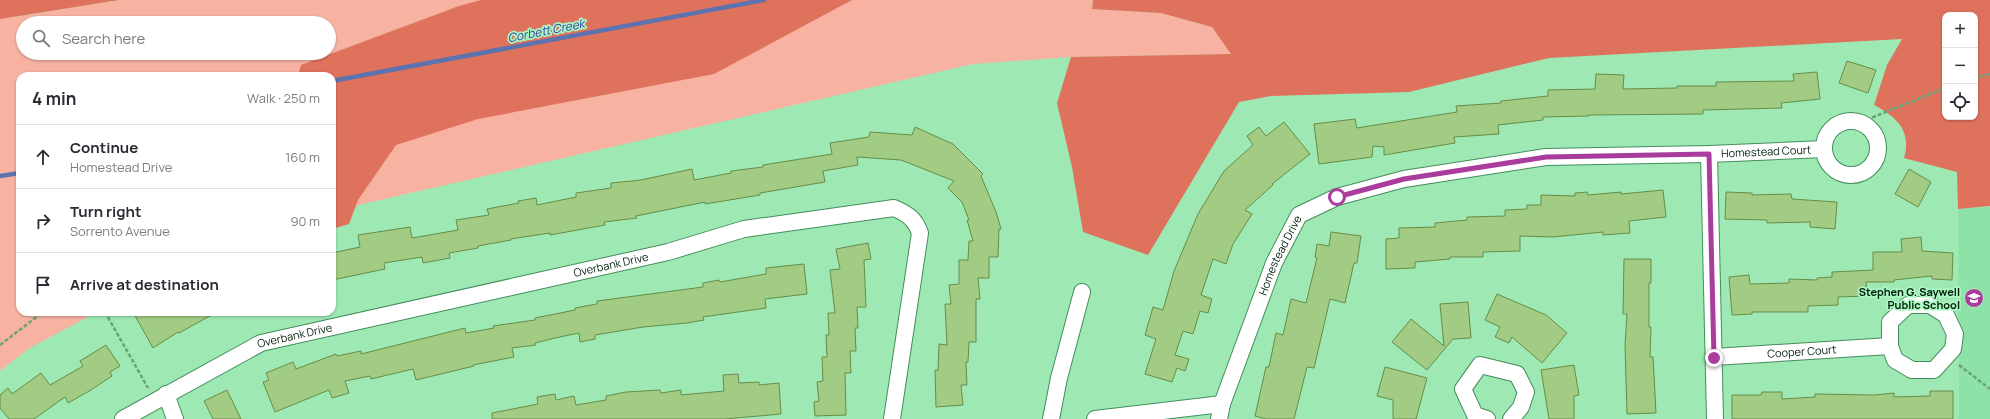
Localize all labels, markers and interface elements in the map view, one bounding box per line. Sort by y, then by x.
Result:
map controls [1942,12,1978,120]
button: + [1942,12,1978,48]
water label: Corbett Creek [506,14,588,46]
search box [16,16,336,60]
icon: search [30,27,52,49]
text: Search here [62,28,145,49]
button: − [1942,48,1978,84]
button: locate [1942,84,1978,120]
text: 4 min [32,87,76,110]
text: Walk · 250 m [247,89,320,107]
text: Continue [70,137,138,158]
street label: Homestead Court [1721,142,1811,160]
icon: ahead [32,146,54,168]
text: 160 m [285,148,320,166]
text: Homestead Drive [70,158,172,176]
route start [1328,188,1346,206]
text: Turn right [70,201,141,222]
icon: right [32,210,54,232]
text: 90 m [290,212,320,230]
street label: Homestead Drive [1255,212,1305,297]
text: Sorrento Avenue [70,222,170,240]
street label: Overbank Drive [572,249,650,280]
icon: arrive [32,274,54,296]
text: Arrive at destination [70,274,219,295]
place label: Stephen G. Saywell Public School [1859,284,1960,312]
school or university icon: Stephen G. Saywell Public School [1963,287,1985,309]
street label: Overbank Drive [256,319,334,351]
street label: Cooper Court [1767,341,1837,361]
route end [1705,349,1723,367]

